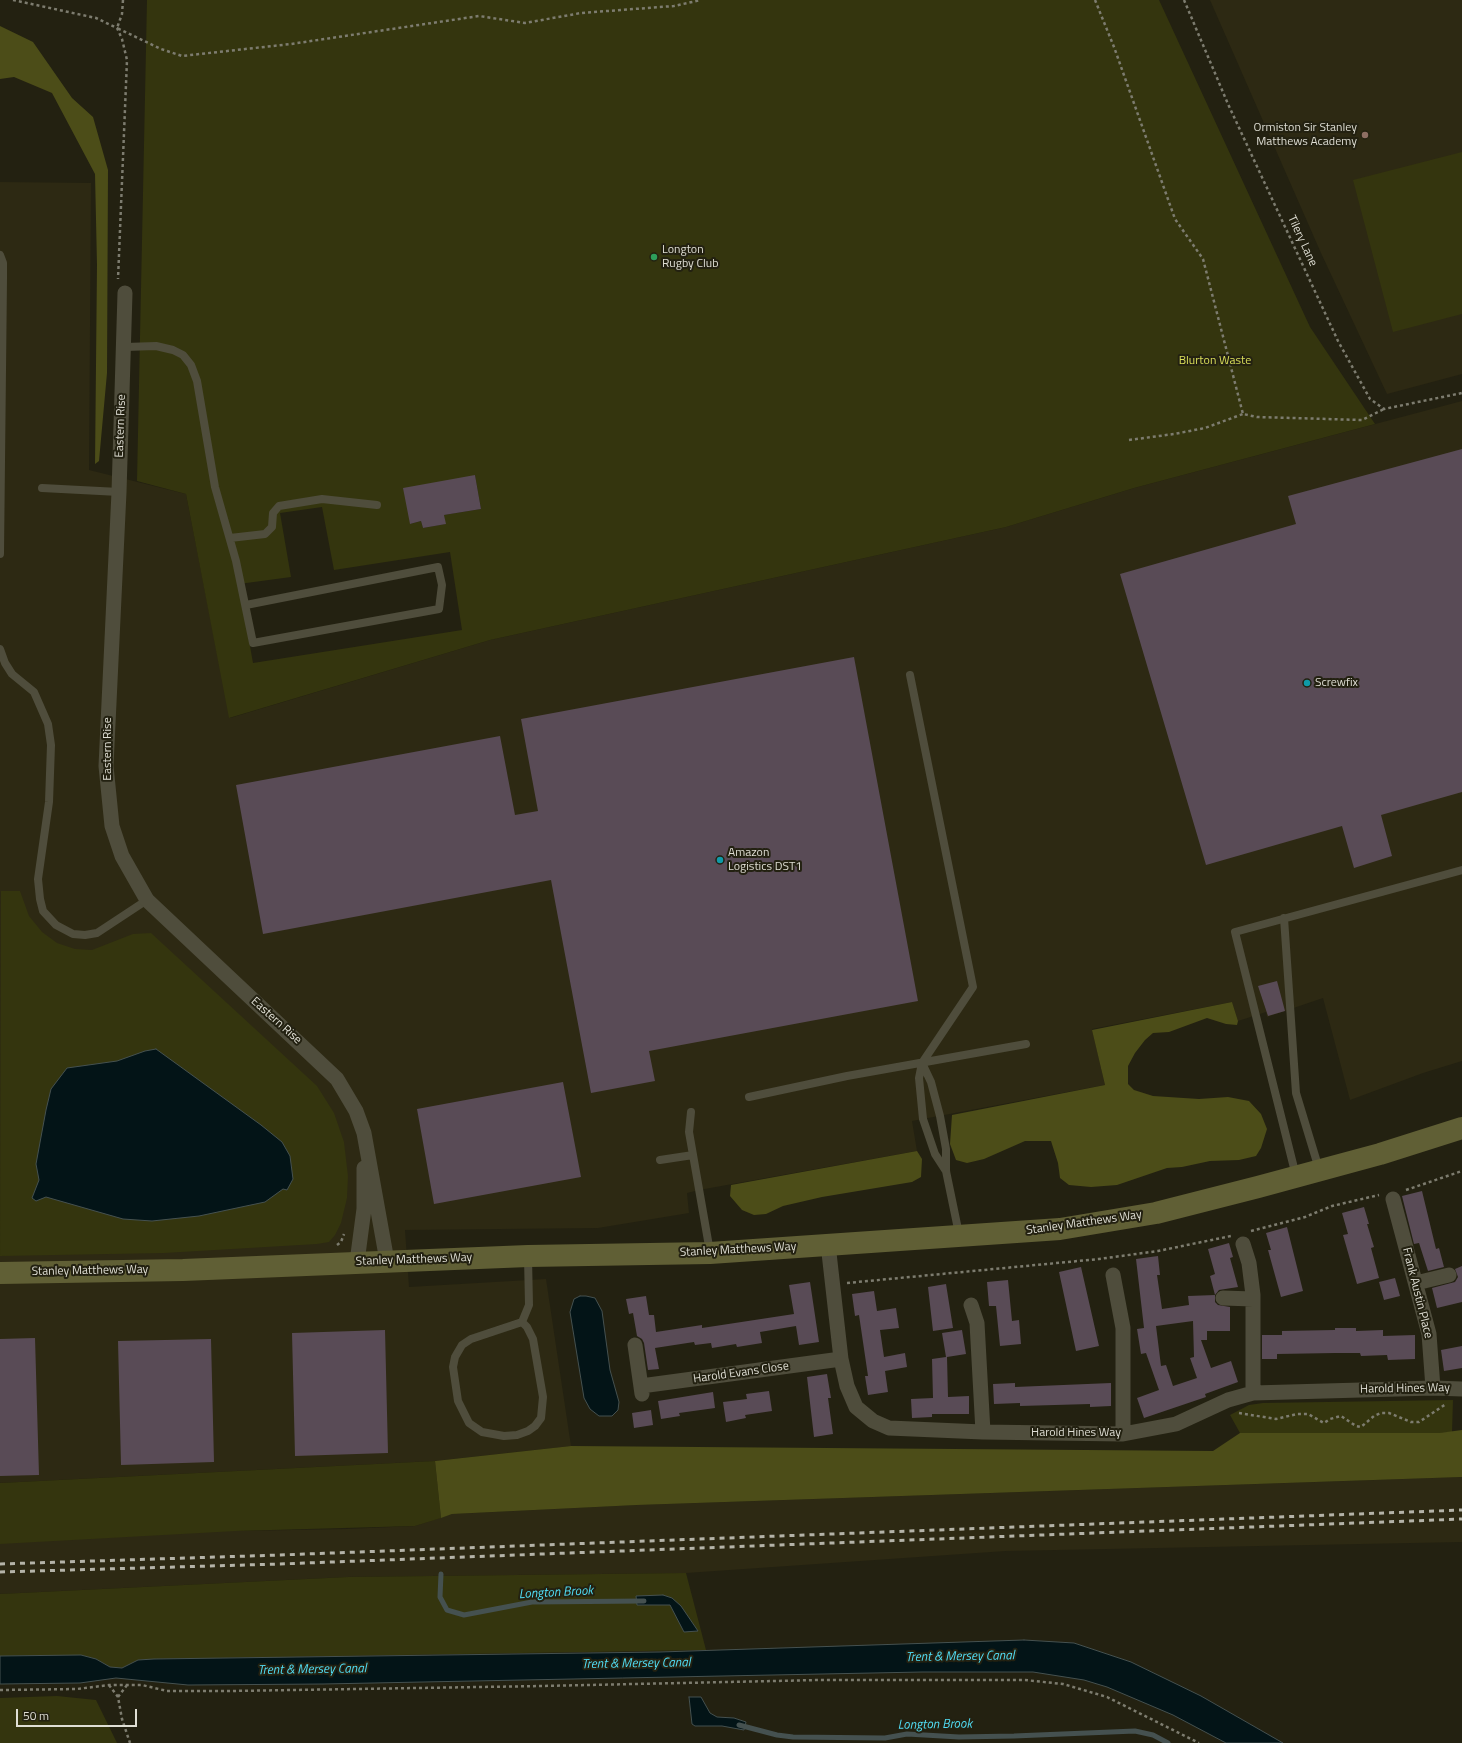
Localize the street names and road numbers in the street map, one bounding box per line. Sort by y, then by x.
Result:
street label: Tilery Lane [1284,213,1320,269]
street label: Eastern Rise [113,394,129,458]
street label: Eastern Rise [101,717,115,781]
street label: Eastern Rise [248,994,304,1048]
street label: Stanley Matthews Way [1025,1208,1143,1238]
street label: Stanley Matthews Way [679,1240,797,1260]
street label: Frank Austin Place [1399,1246,1435,1340]
street label: Stanley Matthews Way [355,1251,473,1269]
street label: Stanley Matthews Way [32,1263,148,1279]
street label: Harold Evans Close [692,1359,790,1387]
street label: Harold Hines Way [1360,1381,1450,1397]
street label: Harold Hines Way [1031,1426,1121,1440]

